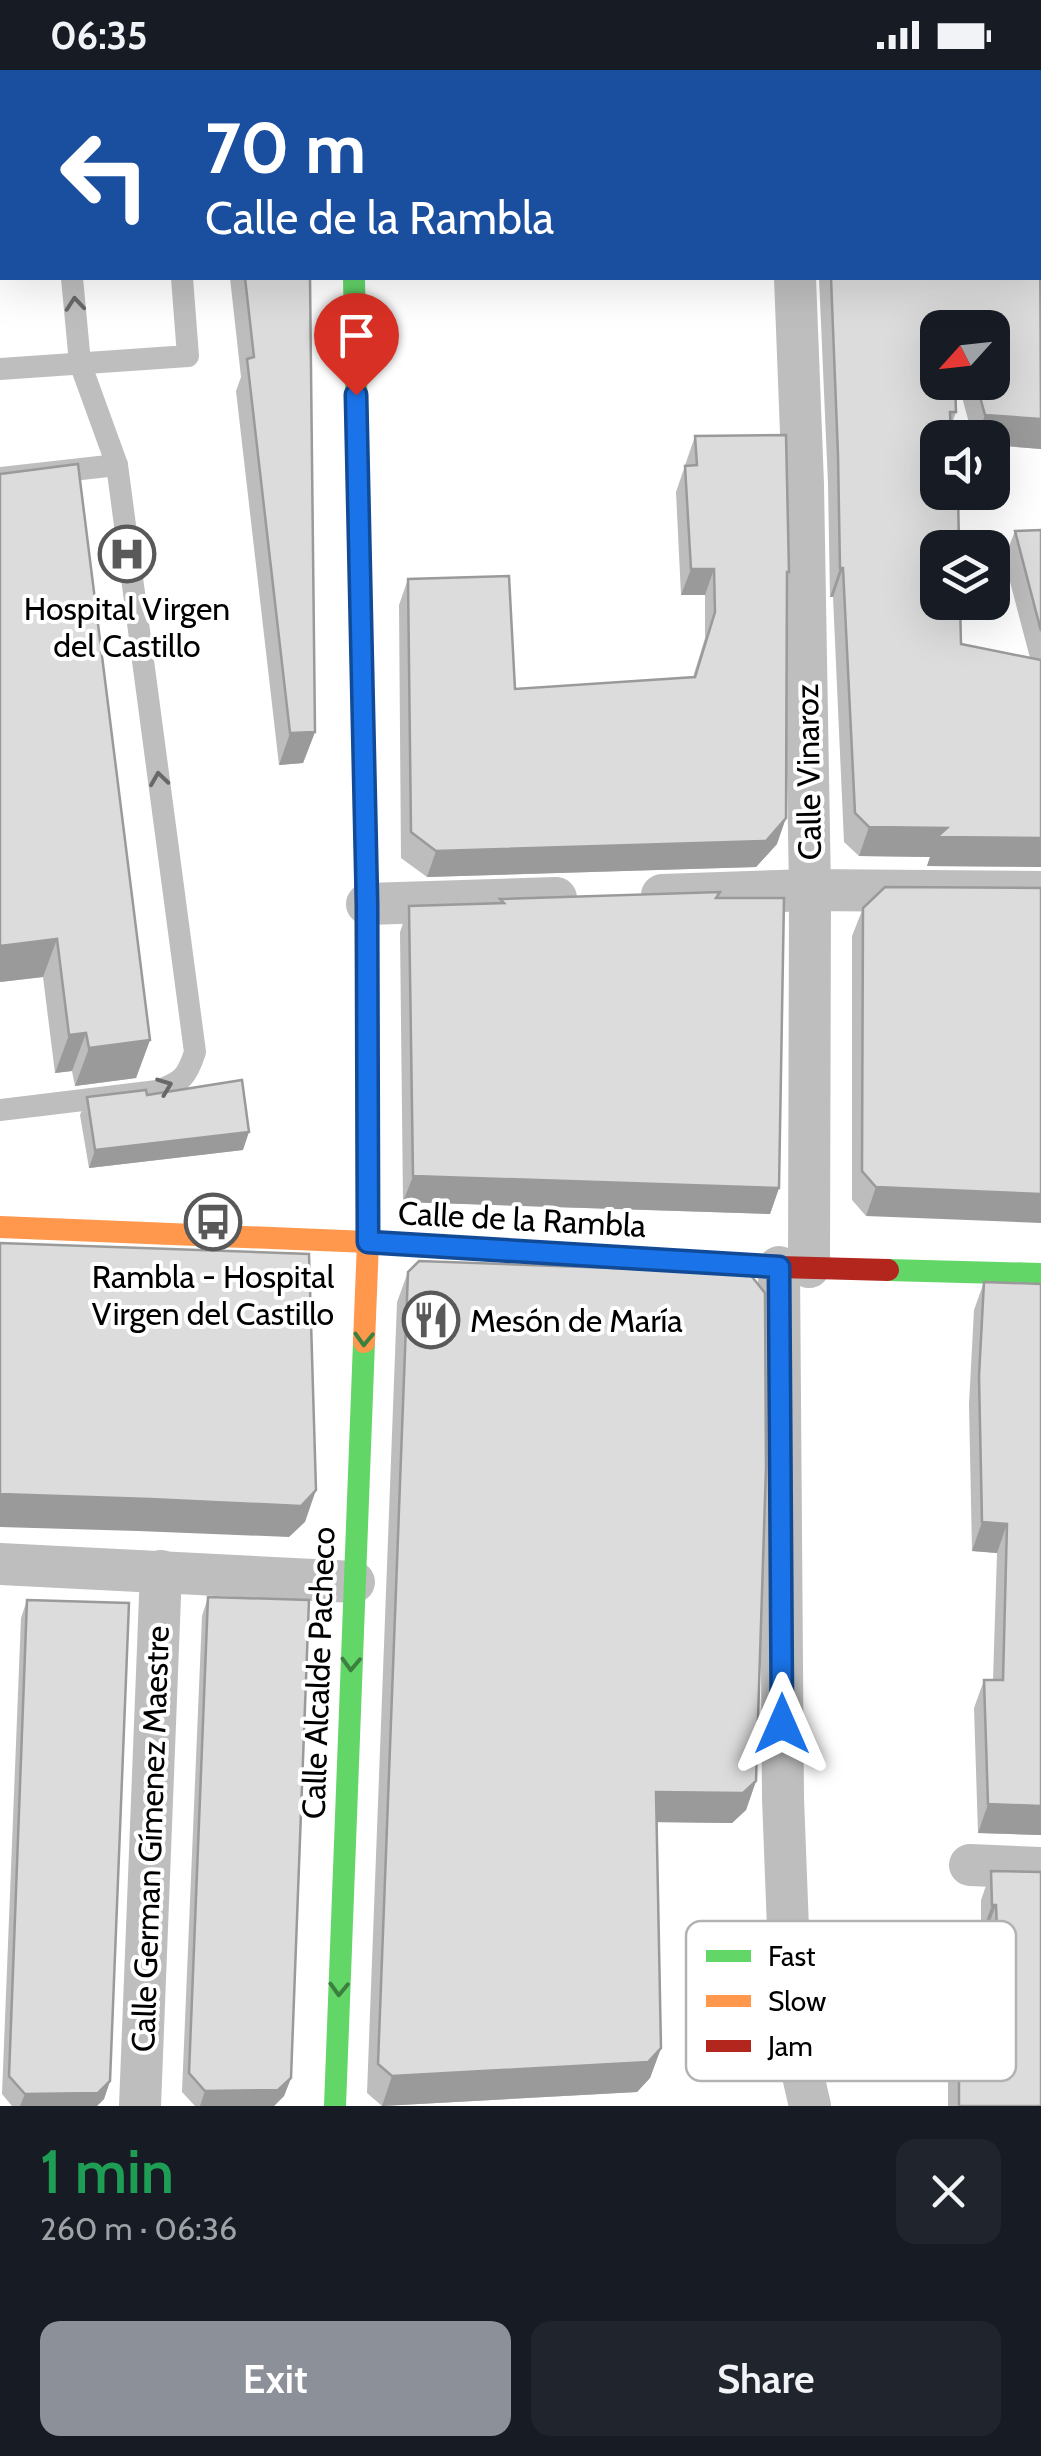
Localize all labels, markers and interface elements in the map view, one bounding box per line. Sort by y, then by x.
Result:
text: 06:35 [50,12,148,59]
text: 70 m [205,105,366,191]
icon: left [40,110,170,240]
text: Calle de la Rambla [205,191,554,245]
pin [314,293,399,396]
one-way arrow [64,296,86,312]
icon: arrive [329,308,384,363]
north arrow [920,310,1010,400]
map controls [920,310,1010,620]
button: sound [920,420,1010,510]
hospital icon: Hospital Virgen del Castillo [97,524,157,584]
button: layers [920,530,1010,620]
place label: Hospital Virgen del Castillo [24,589,230,665]
street label: Calle Vinaroz [787,683,829,861]
one-way arrow [149,771,170,787]
one-way arrow [155,1078,173,1098]
bus stop icon: Rambla - Hospital Virgen del Castillo [183,1192,243,1252]
street label: Calle de la Rambla [397,1193,648,1245]
place label: Rambla - Hospital Virgen del Castillo [92,1257,335,1333]
restaurant icon: Mesón de María [401,1290,461,1350]
place label: Mesón de María [470,1301,683,1340]
one-way arrow [354,1332,375,1348]
street label: Calle Alcalde Pacheco [293,1526,343,1820]
street label: Calle German Gímenez Maestre [123,1625,177,2053]
one-way arrow [341,1656,362,1672]
position arrow [730,1672,834,1776]
legend [686,1921,1016,2081]
text: Fast [768,1939,816,1973]
one-way arrow [329,1981,350,1997]
text: Slow [768,1984,826,2018]
text: Jam [767,2029,813,2063]
text: 1 min [40,2135,174,2208]
button: close [896,2139,1001,2244]
text: 260 m · 06:36 [40,2209,237,2248]
button: Exit [40,2321,511,2436]
button: Share [531,2321,1001,2436]

